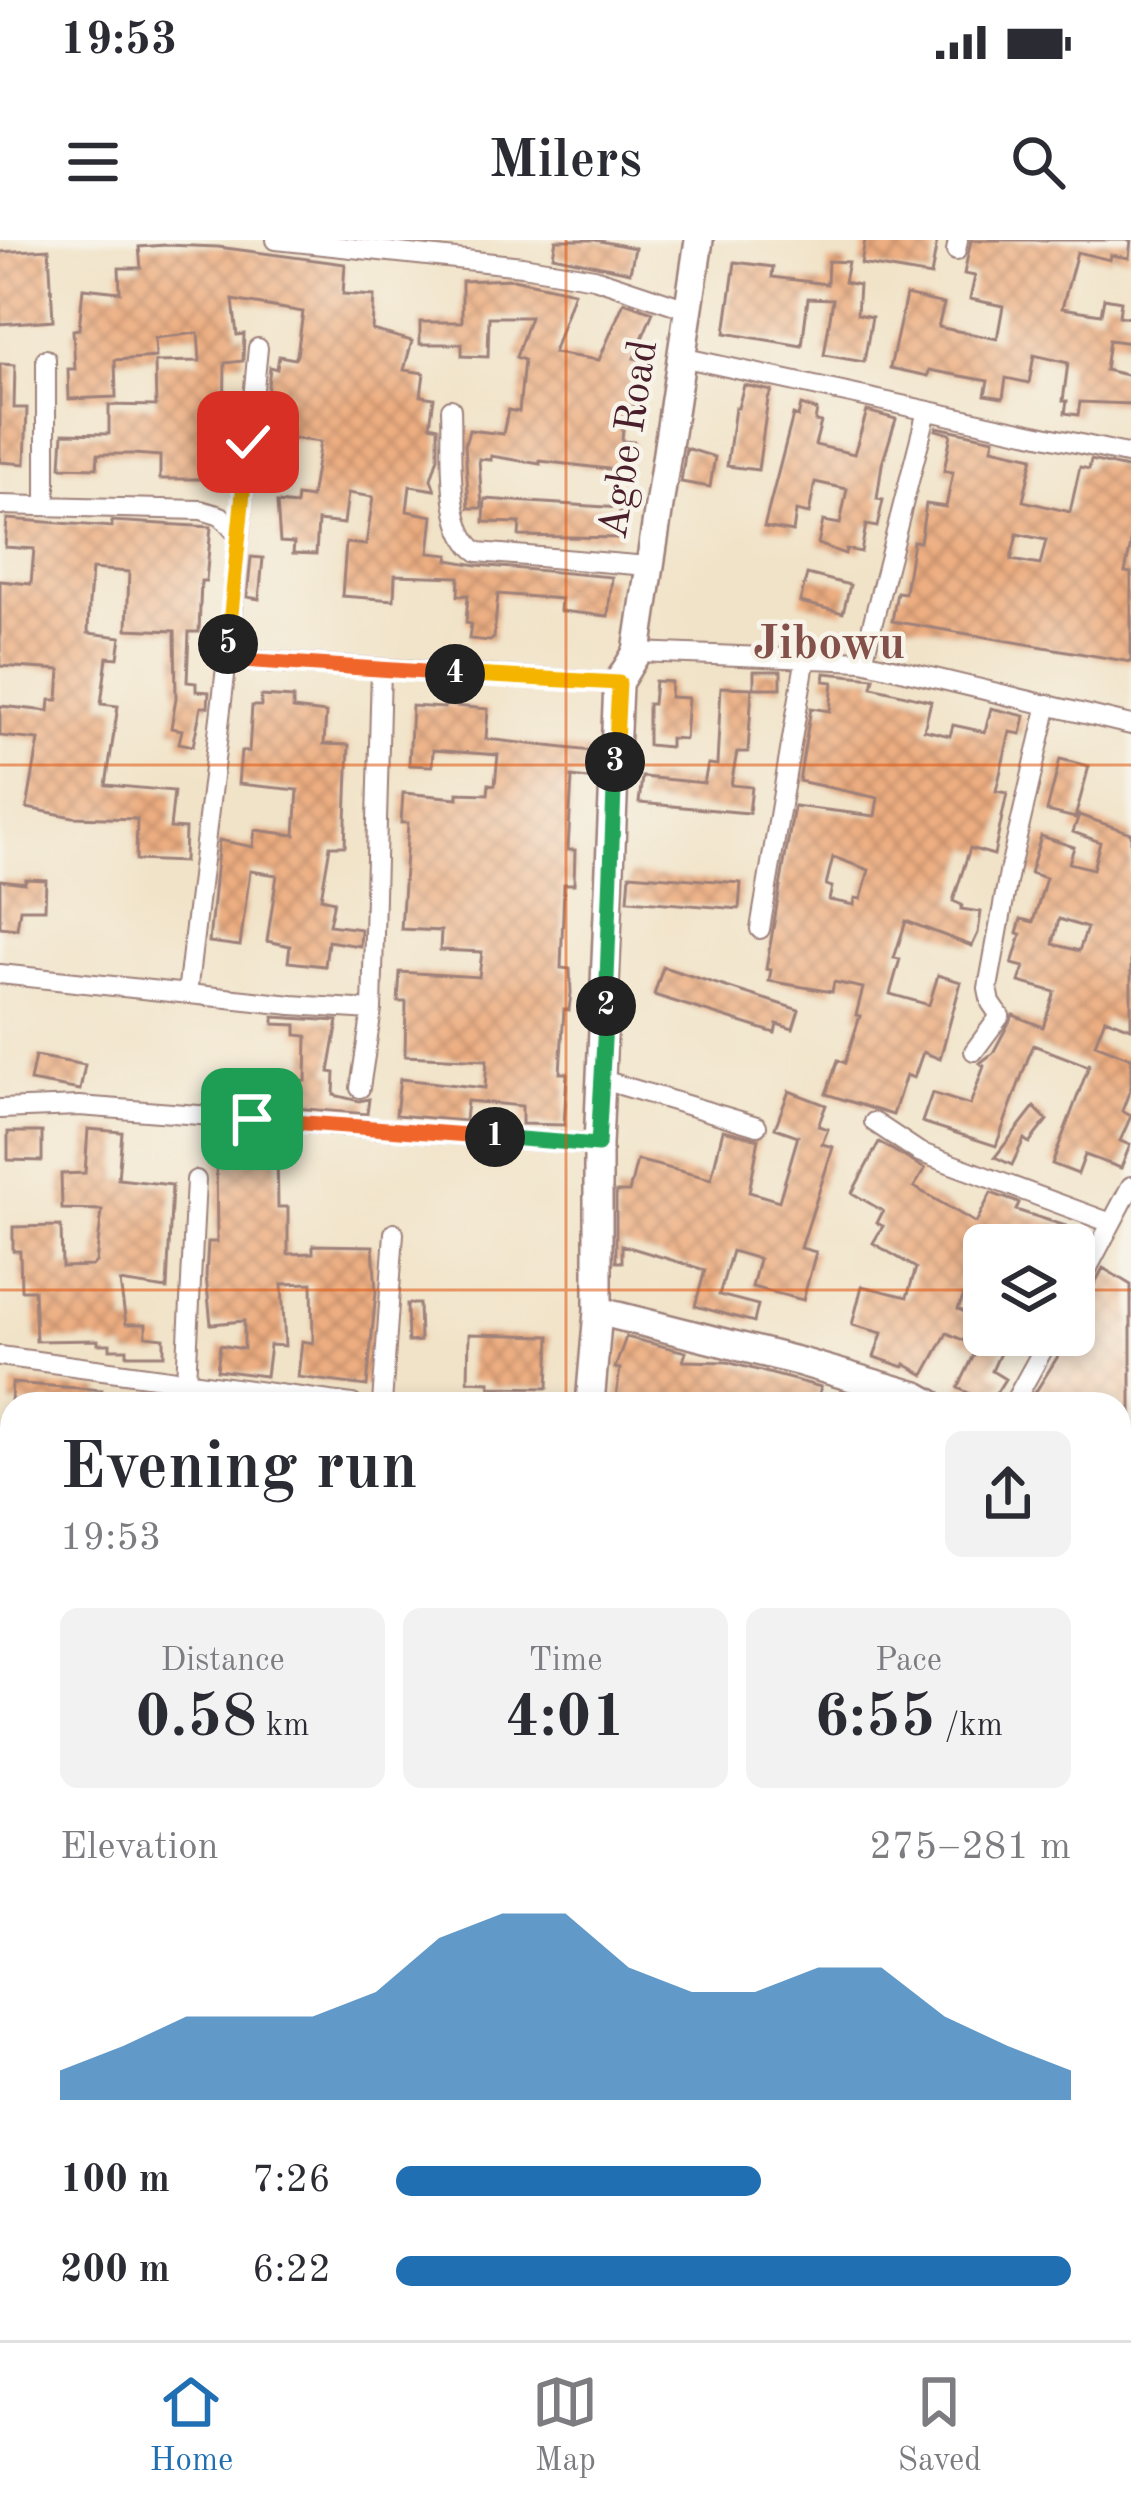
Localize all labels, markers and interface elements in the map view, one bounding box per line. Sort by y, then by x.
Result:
text: 19:53 [60,19,177,64]
icon: menu [60,129,126,195]
icon: search [1005,129,1071,195]
text: Milers [489,135,642,189]
street label: Agbe Road [593,337,666,542]
pin [197,391,299,493]
icon: check [215,409,281,475]
pin: 5 [198,614,258,674]
district label: Jibowu [753,621,905,669]
text: 5 [218,627,238,660]
pin: 4 [425,644,485,704]
text: 4 [445,657,465,690]
pin: 3 [585,732,645,792]
text: 3 [605,745,625,778]
pin: 2 [576,976,636,1036]
text: 2 [596,989,616,1022]
pin [201,1068,303,1170]
icon: arrive [219,1086,285,1152]
pin: 1 [465,1107,525,1167]
text: 1 [485,1120,505,1153]
map controls [963,1224,1095,1356]
button: layers [963,1224,1095,1356]
button: share [945,1431,1071,1557]
text: Evening run [60,1437,418,1503]
text: 19:53 [60,1519,161,1558]
text: Distance [160,1645,285,1678]
text: Time [529,1645,602,1678]
text: Pace [875,1645,942,1678]
text: 0.58 [136,1689,257,1749]
text: 4:01 [505,1689,626,1749]
text: 6:55 [814,1689,935,1749]
text: km [257,1710,309,1743]
text: /km [935,1710,1003,1743]
text: Elevation [60,1828,219,1867]
text: 275–281 m [869,1828,1071,1867]
text: 100 m [60,2161,170,2200]
text: 7:26 [252,2161,331,2200]
text: 200 m [60,2251,170,2290]
text: 6:22 [252,2251,331,2290]
tab: Home [150,2369,233,2482]
tab: Map [532,2369,598,2482]
tab: Saved [897,2369,981,2482]

